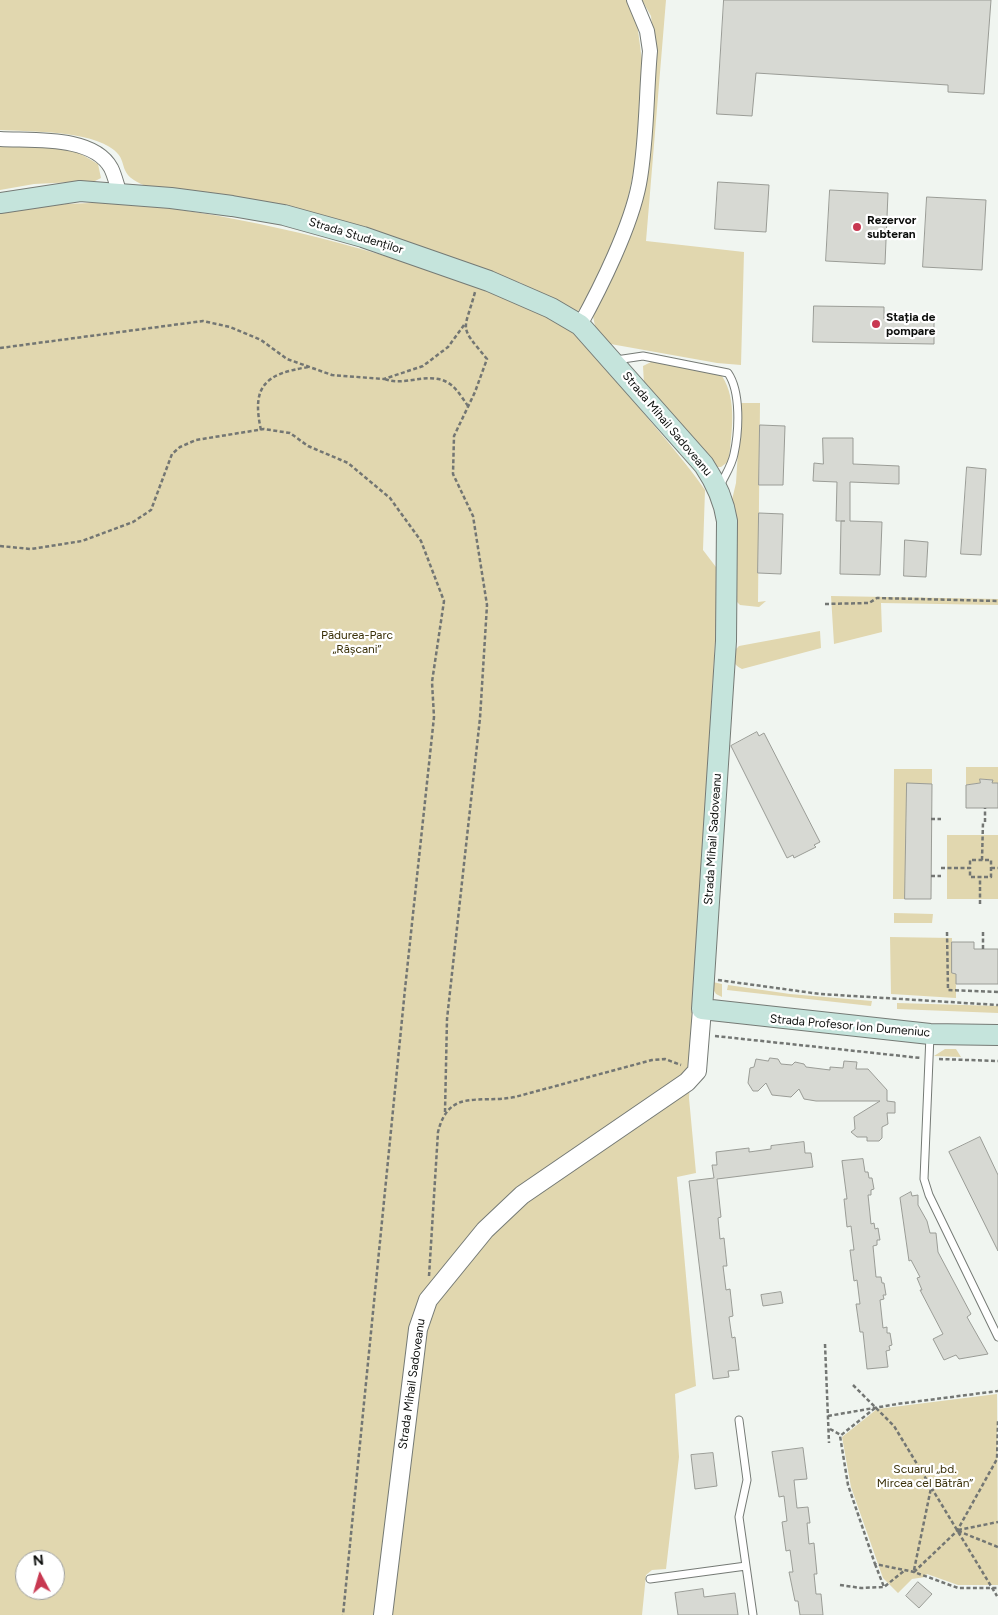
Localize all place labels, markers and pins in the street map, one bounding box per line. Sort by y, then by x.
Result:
place label: Rezervor subteran [867,213,916,241]
marker: Rezervor subteran [851,221,863,233]
place label: Stația de pompare [886,310,935,338]
marker: Stația de pompare [870,318,882,330]

